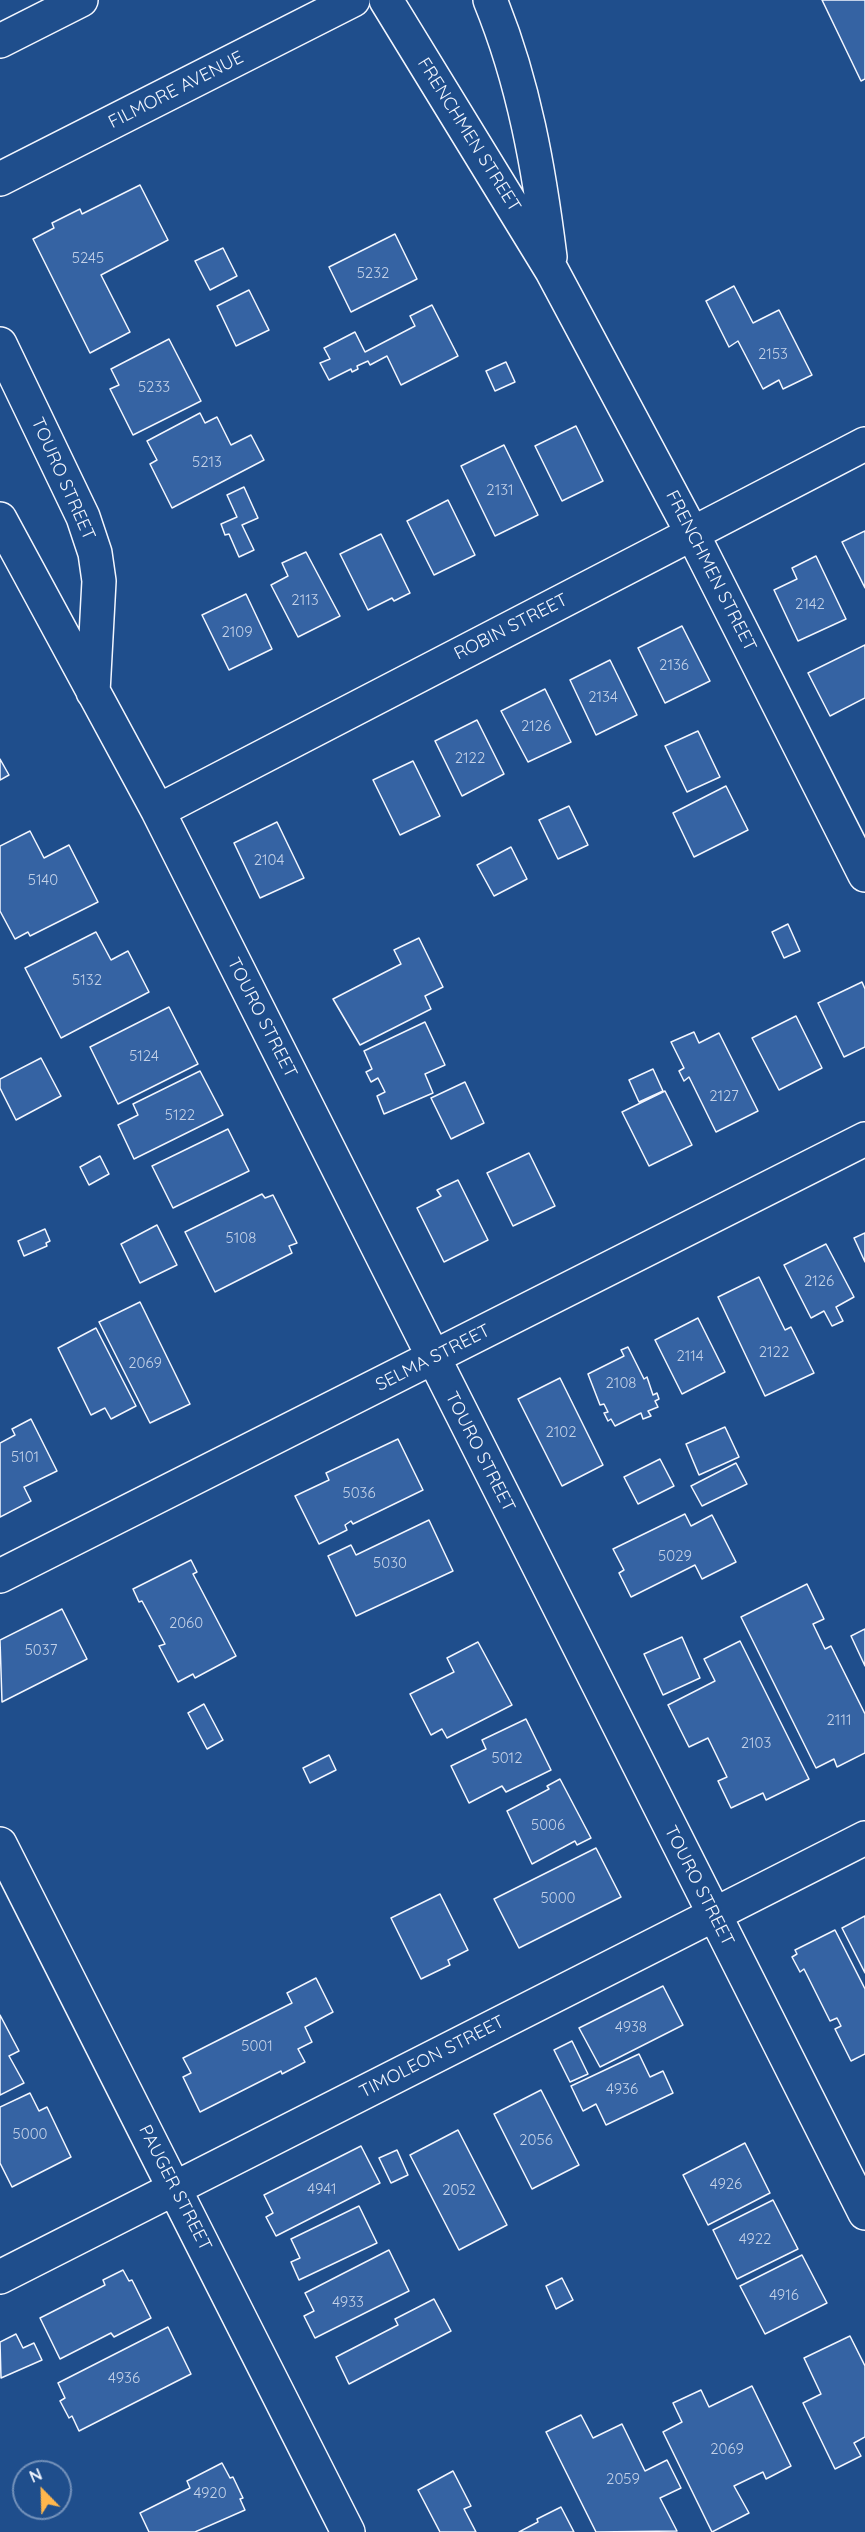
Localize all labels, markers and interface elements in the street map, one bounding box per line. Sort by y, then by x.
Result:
street label: FILMORE AVENUE [105,47,247,133]
street label: FRENCHMEN STREET [413,54,525,216]
house number: 5245 [72,249,104,267]
house number: 5232 [357,264,389,282]
house number: 2153 [758,345,788,363]
house number: 5233 [138,378,170,396]
street label: TOURO STREET [26,414,100,544]
house number: 5213 [192,453,222,471]
house number: 2131 [486,481,514,499]
street label: FRENCHMEN STREET [661,487,761,655]
street label: ROBIN STREET [451,589,571,665]
house number: 2113 [291,591,319,609]
house number: 2142 [795,595,825,613]
house number: 2109 [221,623,253,641]
house number: 2136 [659,656,689,674]
house number: 2134 [588,688,618,706]
house number: 2126 [521,717,551,735]
house number: 2122 [455,749,485,767]
house number: 2104 [254,851,284,869]
house number: 5140 [28,871,58,889]
street label: TOURO STREET [222,954,302,1082]
house number: 5132 [72,971,102,989]
house number: 5124 [129,1047,159,1065]
house number: 2127 [709,1087,739,1105]
house number: 5122 [165,1106,195,1124]
house number: 5108 [226,1229,256,1247]
house number: 2126 [804,1272,834,1290]
street label: SELMA STREET [372,1320,494,1396]
house number: 2122 [759,1343,789,1361]
house number: 2114 [676,1347,704,1365]
house number: 2069 [128,1354,162,1372]
house number: 2108 [606,1374,636,1392]
street label: TOURO STREET [440,1388,520,1516]
house number: 2102 [545,1423,577,1441]
house number: 5101 [11,1448,39,1466]
house number: 5036 [342,1484,376,1502]
house number: 5029 [658,1547,692,1565]
house number: 5030 [373,1554,407,1572]
house number: 2060 [169,1614,203,1632]
house number: 5037 [25,1641,57,1659]
house number: 2111 [827,1711,851,1729]
house number: 2103 [741,1734,771,1752]
house number: 5012 [492,1749,522,1767]
house number: 5006 [531,1816,565,1834]
street label: TOURO STREET [659,1822,739,1950]
house number: 5000 [541,1889,575,1907]
street label: TIMOLEON STREET [356,2011,508,2103]
house number: 4938 [615,2018,647,2036]
house number: 5001 [241,2037,273,2055]
house number: 4936 [606,2080,638,2098]
street label: PAUGER STREET [134,2121,216,2255]
house number: 5000 [13,2125,47,2143]
house number: 2056 [519,2131,553,2149]
house number: 4926 [710,2175,742,2193]
house number: 4941 [307,2180,337,2198]
house number: 2052 [442,2181,476,2199]
house number: 4922 [739,2230,771,2248]
house number: 4916 [769,2286,799,2304]
house number: 4933 [332,2293,364,2311]
house number: 4936 [108,2369,140,2387]
house number: 2069 [710,2440,744,2458]
north arrow [12,2460,72,2520]
text: N [26,2464,45,2487]
house number: 2059 [606,2470,640,2488]
house number: 4920 [193,2484,227,2502]

